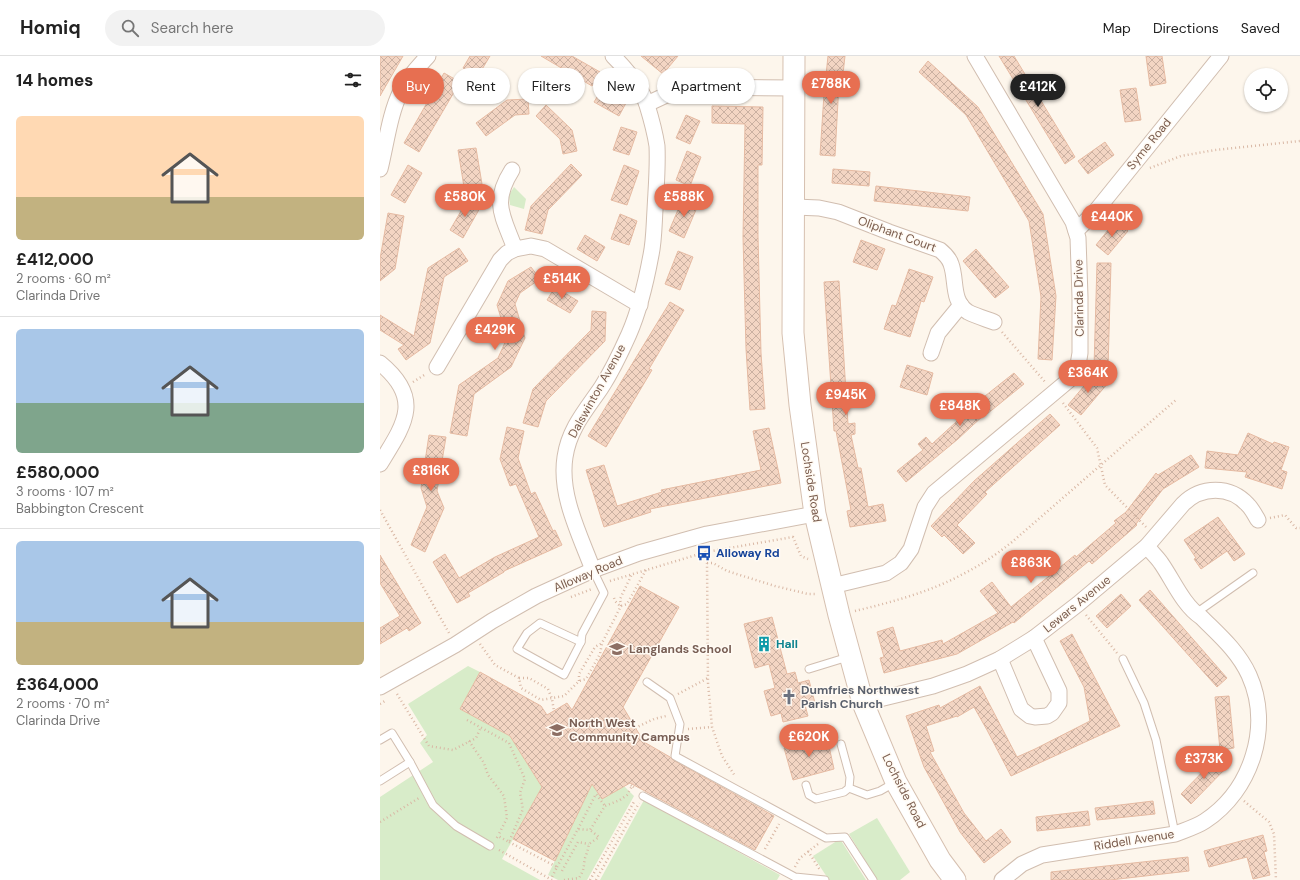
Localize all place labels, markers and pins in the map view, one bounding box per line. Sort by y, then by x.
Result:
pin: £788K [803,71,859,105]
pin: £412K [1010,74,1066,108]
pin: £580K [437,184,493,218]
pin: £588K [656,184,712,218]
pin: £440K [1084,204,1140,238]
pin: £514K [534,266,590,300]
pin: £429K [467,317,523,351]
pin: £364K [1060,360,1116,394]
pin: £945K [818,382,874,416]
pin: £848K [932,393,988,427]
pin: £816K [403,458,459,492]
bus stop icon: Alloway Rd [695,544,713,562]
place label: Alloway Rd [716,545,780,561]
pin: £863K [1003,550,1059,584]
building icon: Hall [755,635,773,653]
place label: Hall [776,636,798,652]
school or university icon: Langlands School [608,640,626,658]
place label: Langlands School [629,641,732,657]
place label: Dumfries Northwest Parish Church [801,682,919,712]
church icon: Dumfries Northwest Parish Church [780,688,798,706]
place label: North West Community Campus [569,715,690,745]
school or university icon: North West Community Campus [548,721,566,739]
pin: £620K [781,724,837,758]
pin: £373K [1176,746,1232,780]

